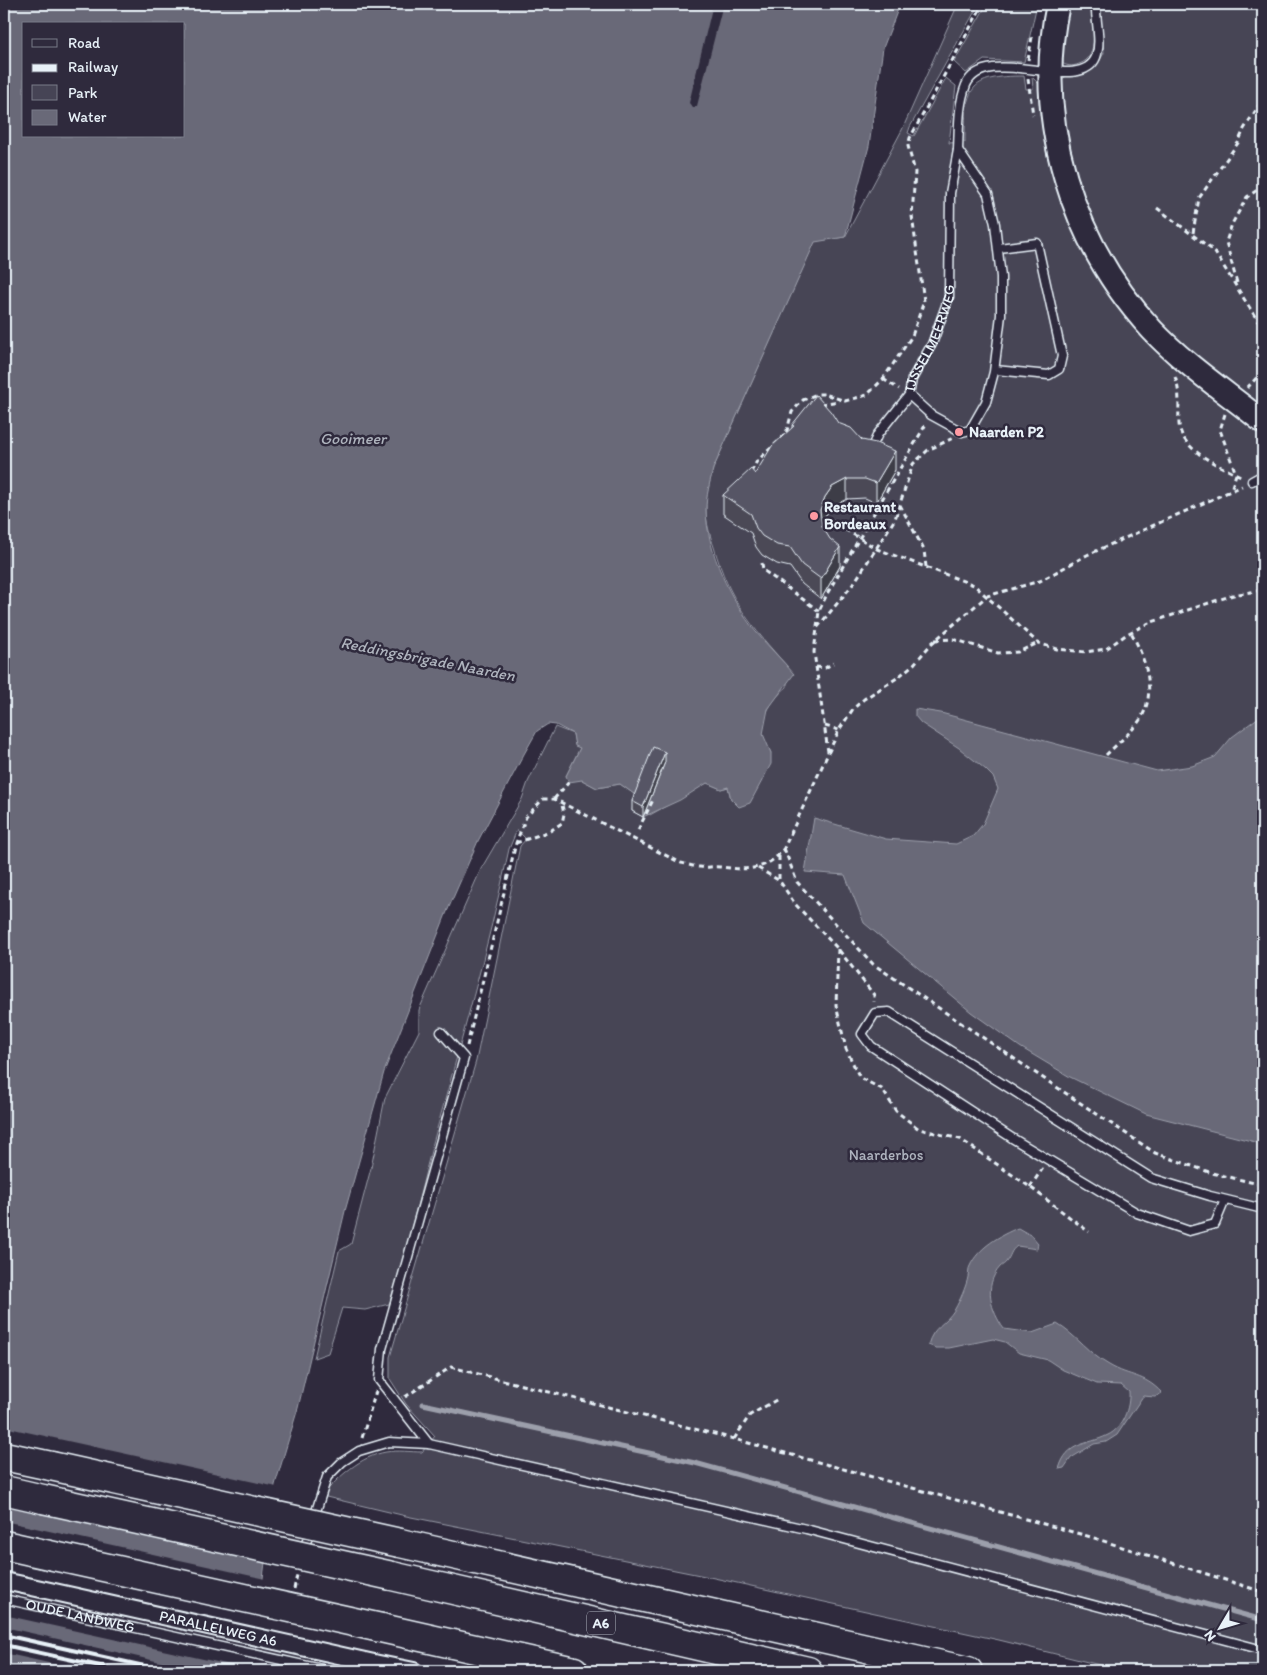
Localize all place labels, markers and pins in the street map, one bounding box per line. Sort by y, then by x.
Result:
place label: Naarden P2 [969,423,1044,441]
marker: Naarden P2 [953,426,965,438]
place label: Restaurant Bordeaux [824,498,896,533]
marker: Restaurant Bordeaux [808,510,820,522]

